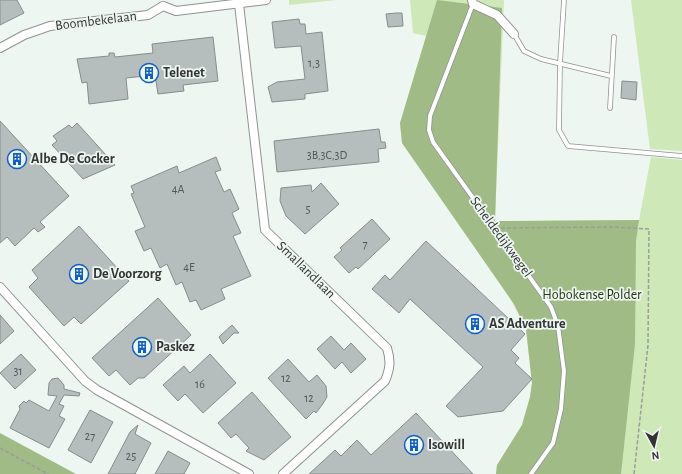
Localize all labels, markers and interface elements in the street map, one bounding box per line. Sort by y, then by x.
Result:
street label: Boombekelaan [54,9,138,33]
house number: 1,3 [308,57,320,69]
building icon: Telenet [138,62,160,84]
place label: Telenet [163,66,205,80]
building icon: Albe De Cocker [6,148,28,170]
house number: 3B,3C,3D [307,149,347,161]
place label: Albe De Cocker [31,152,115,166]
house number: 4A [172,183,184,195]
street label: Scheldedijkwegel [467,194,535,280]
house number: 5 [305,203,311,215]
house number: 7 [362,238,368,250]
street label: Smallandlaan [274,239,338,301]
house number: 4E [183,261,195,273]
building icon: De Voorzorg [68,263,90,285]
place label: De Voorzorg [93,267,163,281]
park label: Hobokense Polder [542,288,642,302]
building icon: AS Adventure [464,313,486,335]
place label: AS Adventure [489,317,566,331]
building icon: Paskez [131,336,153,358]
place label: Paskez [156,340,195,354]
house number: 31 [13,365,23,377]
house number: 12 [281,372,291,384]
house number: 16 [195,378,205,390]
house number: 12 [304,392,314,404]
north arrow [634,426,674,466]
house number: 27 [85,430,95,442]
building icon: Isowill [403,434,425,456]
place label: Isowill [428,438,465,452]
text: N [651,449,660,461]
house number: 25 [126,450,136,462]

